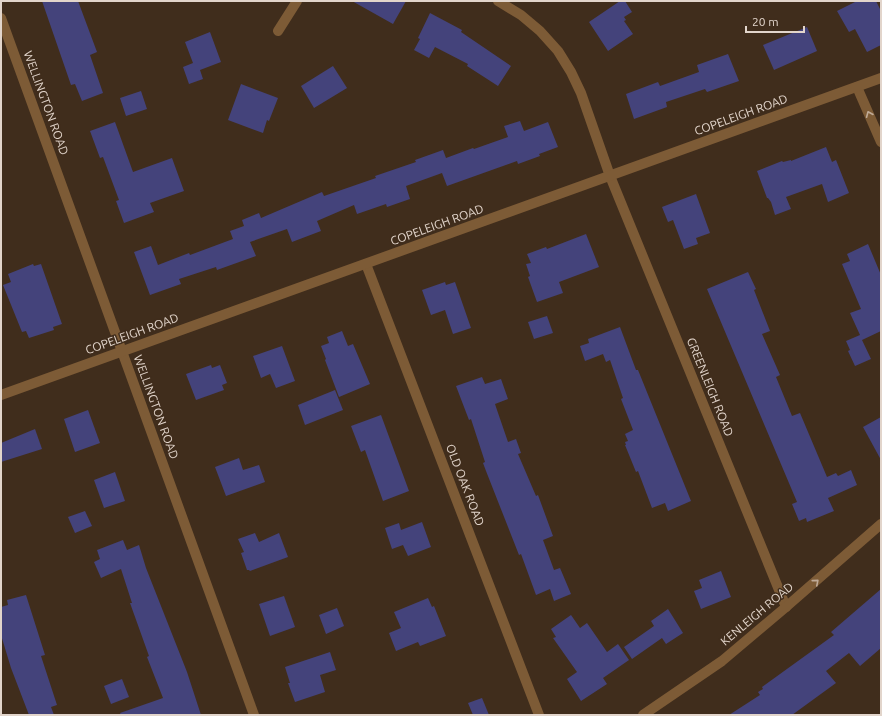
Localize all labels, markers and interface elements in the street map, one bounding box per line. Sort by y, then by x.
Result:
scale bar [746,8,804,34]
text: 20 m [752,15,779,28]
street label: WELLINGTON ROAD [22,49,71,157]
street label: COPELEIGH ROAD [692,92,789,137]
one-way arrow [866,111,874,119]
street label: COPELEIGH ROAD [388,202,485,247]
street label: COPELEIGH ROAD [83,311,180,356]
street label: GREENLEIGH ROAD [685,336,736,438]
street label: WELLINGTON ROAD [132,353,181,461]
street label: OLD OAK ROAD [444,442,487,528]
one-way arrow [811,579,818,586]
street label: KENLEIGH ROAD [718,580,796,648]

